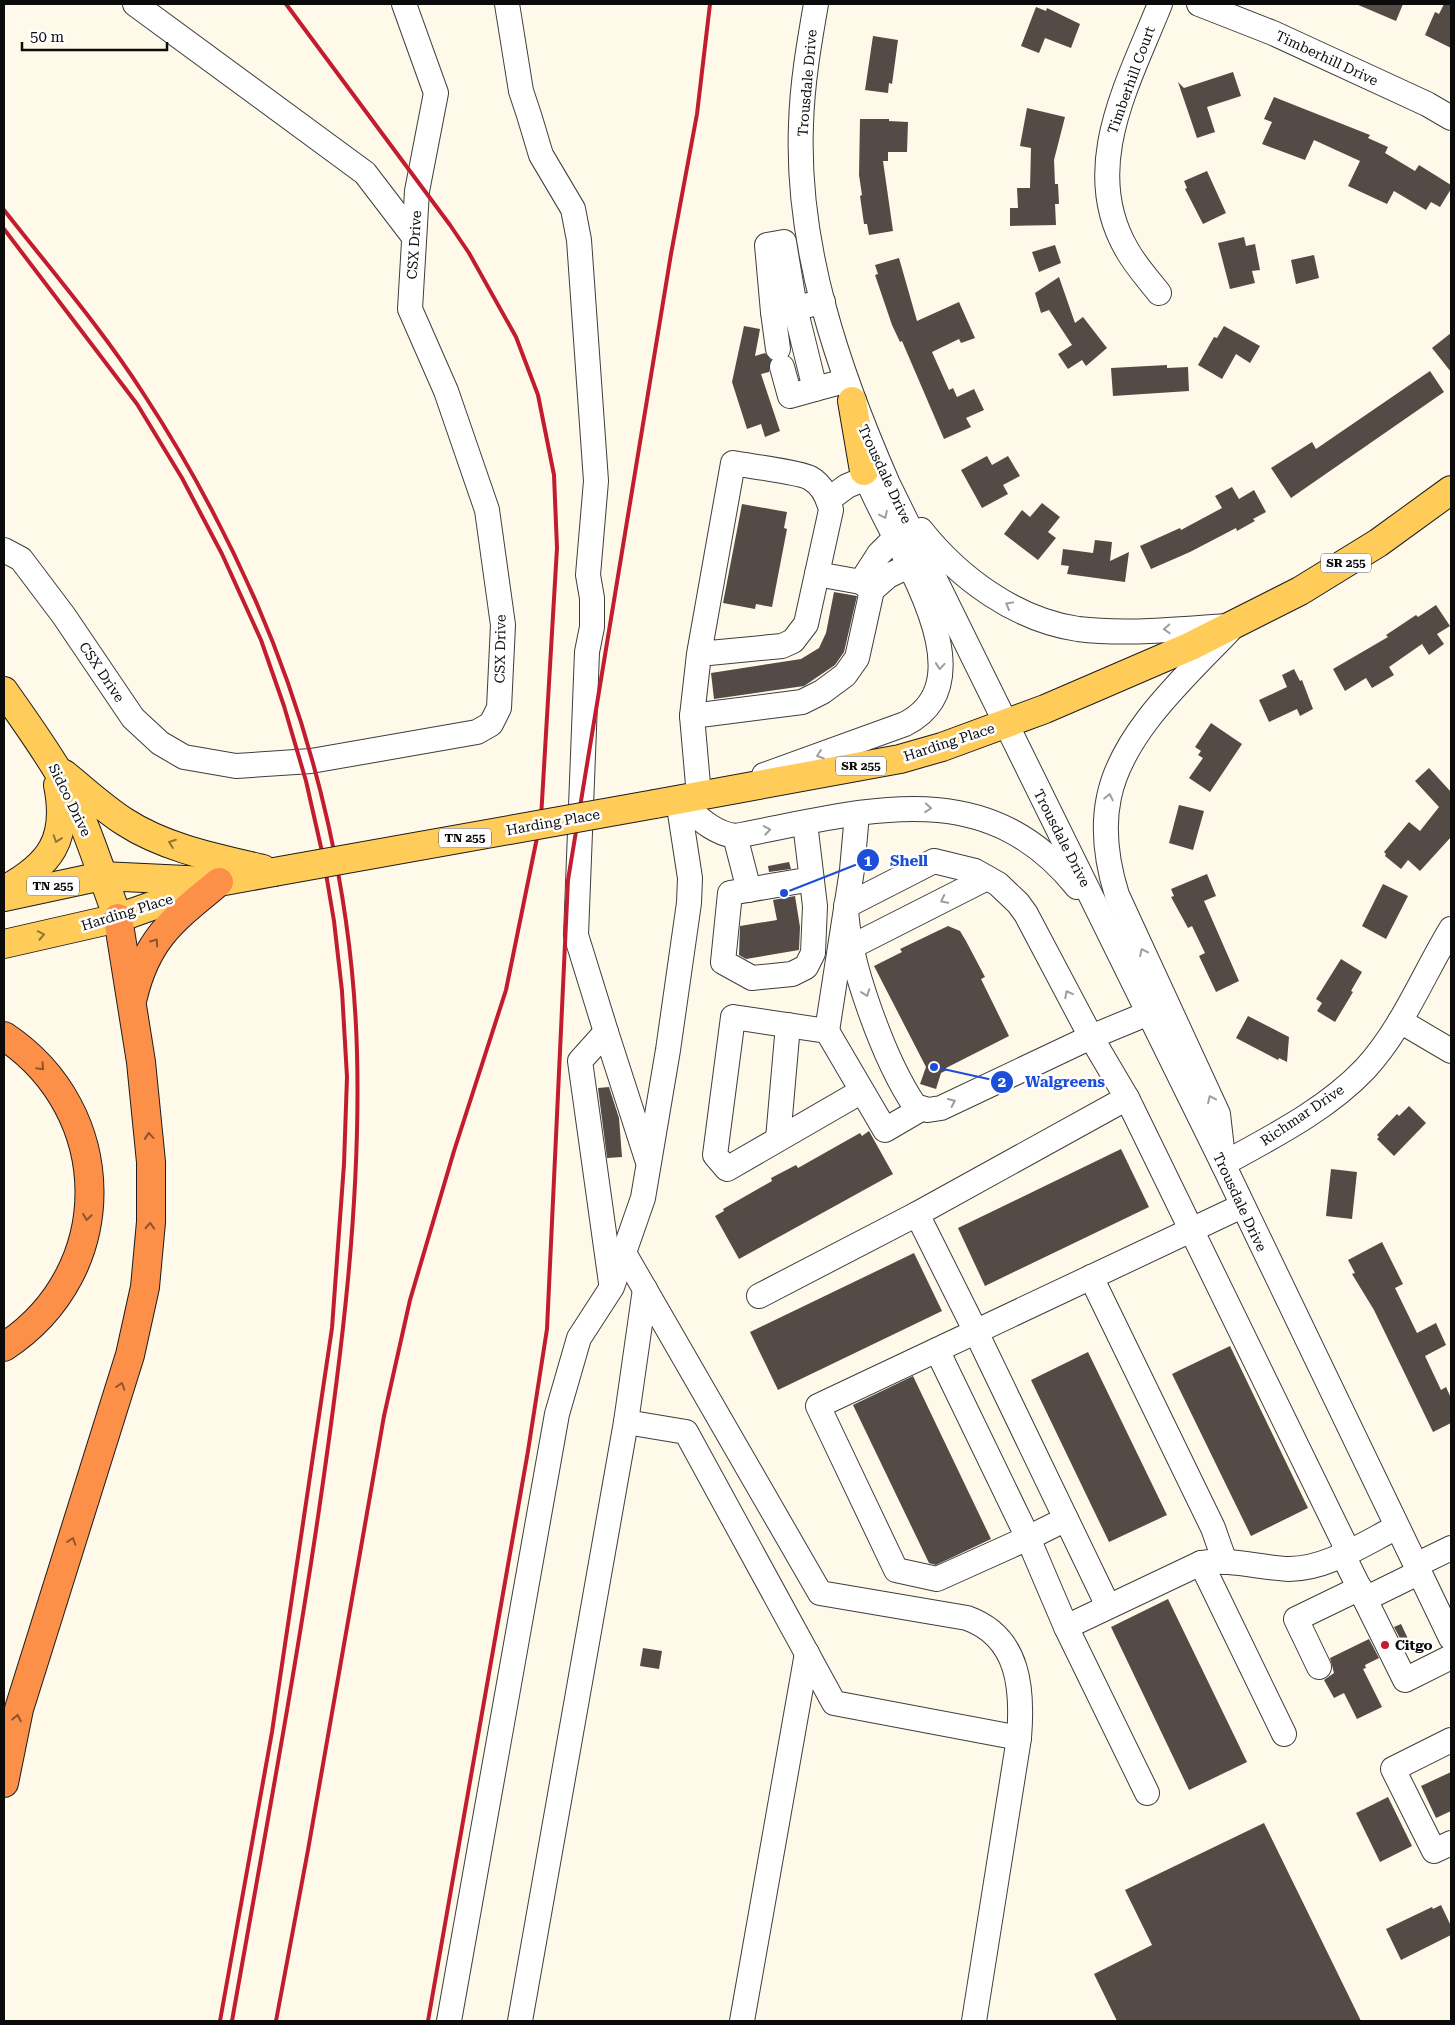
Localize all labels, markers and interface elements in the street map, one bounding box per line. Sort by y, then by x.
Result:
scale bar [22,20,168,52]
street label: Timberhill Court [1104,24,1158,136]
street label: Timberhill Drive [1273,27,1381,89]
text: 50 m [30,28,65,46]
street label: Trousdale Drive [794,28,820,137]
street label: CSX Drive [404,210,424,280]
street label: Trousdale Drive [855,422,915,526]
one-way arrow [878,510,889,519]
road number: SR 255 [1321,554,1371,572]
one-way arrow [1006,602,1015,612]
street label: CSX Drive [491,614,509,684]
one-way arrow [1163,624,1171,635]
street label: CSX Drive [76,639,128,705]
one-way arrow [935,662,946,670]
street label: Harding Place [901,720,997,764]
one-way arrow [817,749,825,759]
road number: SR 255 [836,756,886,776]
street label: Sidco Drive [46,761,95,839]
street label: Trousdale Drive [1030,787,1094,890]
one-way arrow [1103,792,1114,801]
one-way arrow [924,803,932,814]
street label: Harding Place [505,806,601,838]
one-way arrow [763,826,771,836]
road number: TN 255 [439,828,491,848]
one-way arrow [53,834,63,843]
one-way arrow [168,839,177,849]
callout: Shell [855,845,938,875]
text: 1 [864,852,873,870]
text: Shell [890,852,928,870]
road number: TN 255 [27,876,79,896]
street label: Harding Place [79,890,175,934]
one-way arrow [940,894,949,904]
one-way arrow [37,931,46,941]
one-way arrow [149,938,158,948]
one-way arrow [1139,948,1149,957]
one-way arrow [860,988,870,997]
one-way arrow [1064,990,1074,999]
one-way arrow [35,1061,44,1070]
callout: Walgreens [990,1067,1115,1097]
text: 2 [998,1073,1006,1091]
text: Walgreens [1025,1073,1105,1091]
street label: Richmar Drive [1257,1081,1347,1149]
one-way arrow [1207,1095,1218,1104]
one-way arrow [947,1098,956,1109]
one-way arrow [143,1132,154,1140]
street label: Trousdale Drive [1210,1150,1270,1254]
one-way arrow [83,1213,93,1221]
one-way arrow [145,1222,156,1230]
one-way arrow [115,1382,125,1390]
one-way arrow [66,1537,76,1545]
place label: Citgo [1395,1637,1433,1653]
marker: Citgo [1379,1639,1391,1651]
one-way arrow [11,1714,22,1723]

